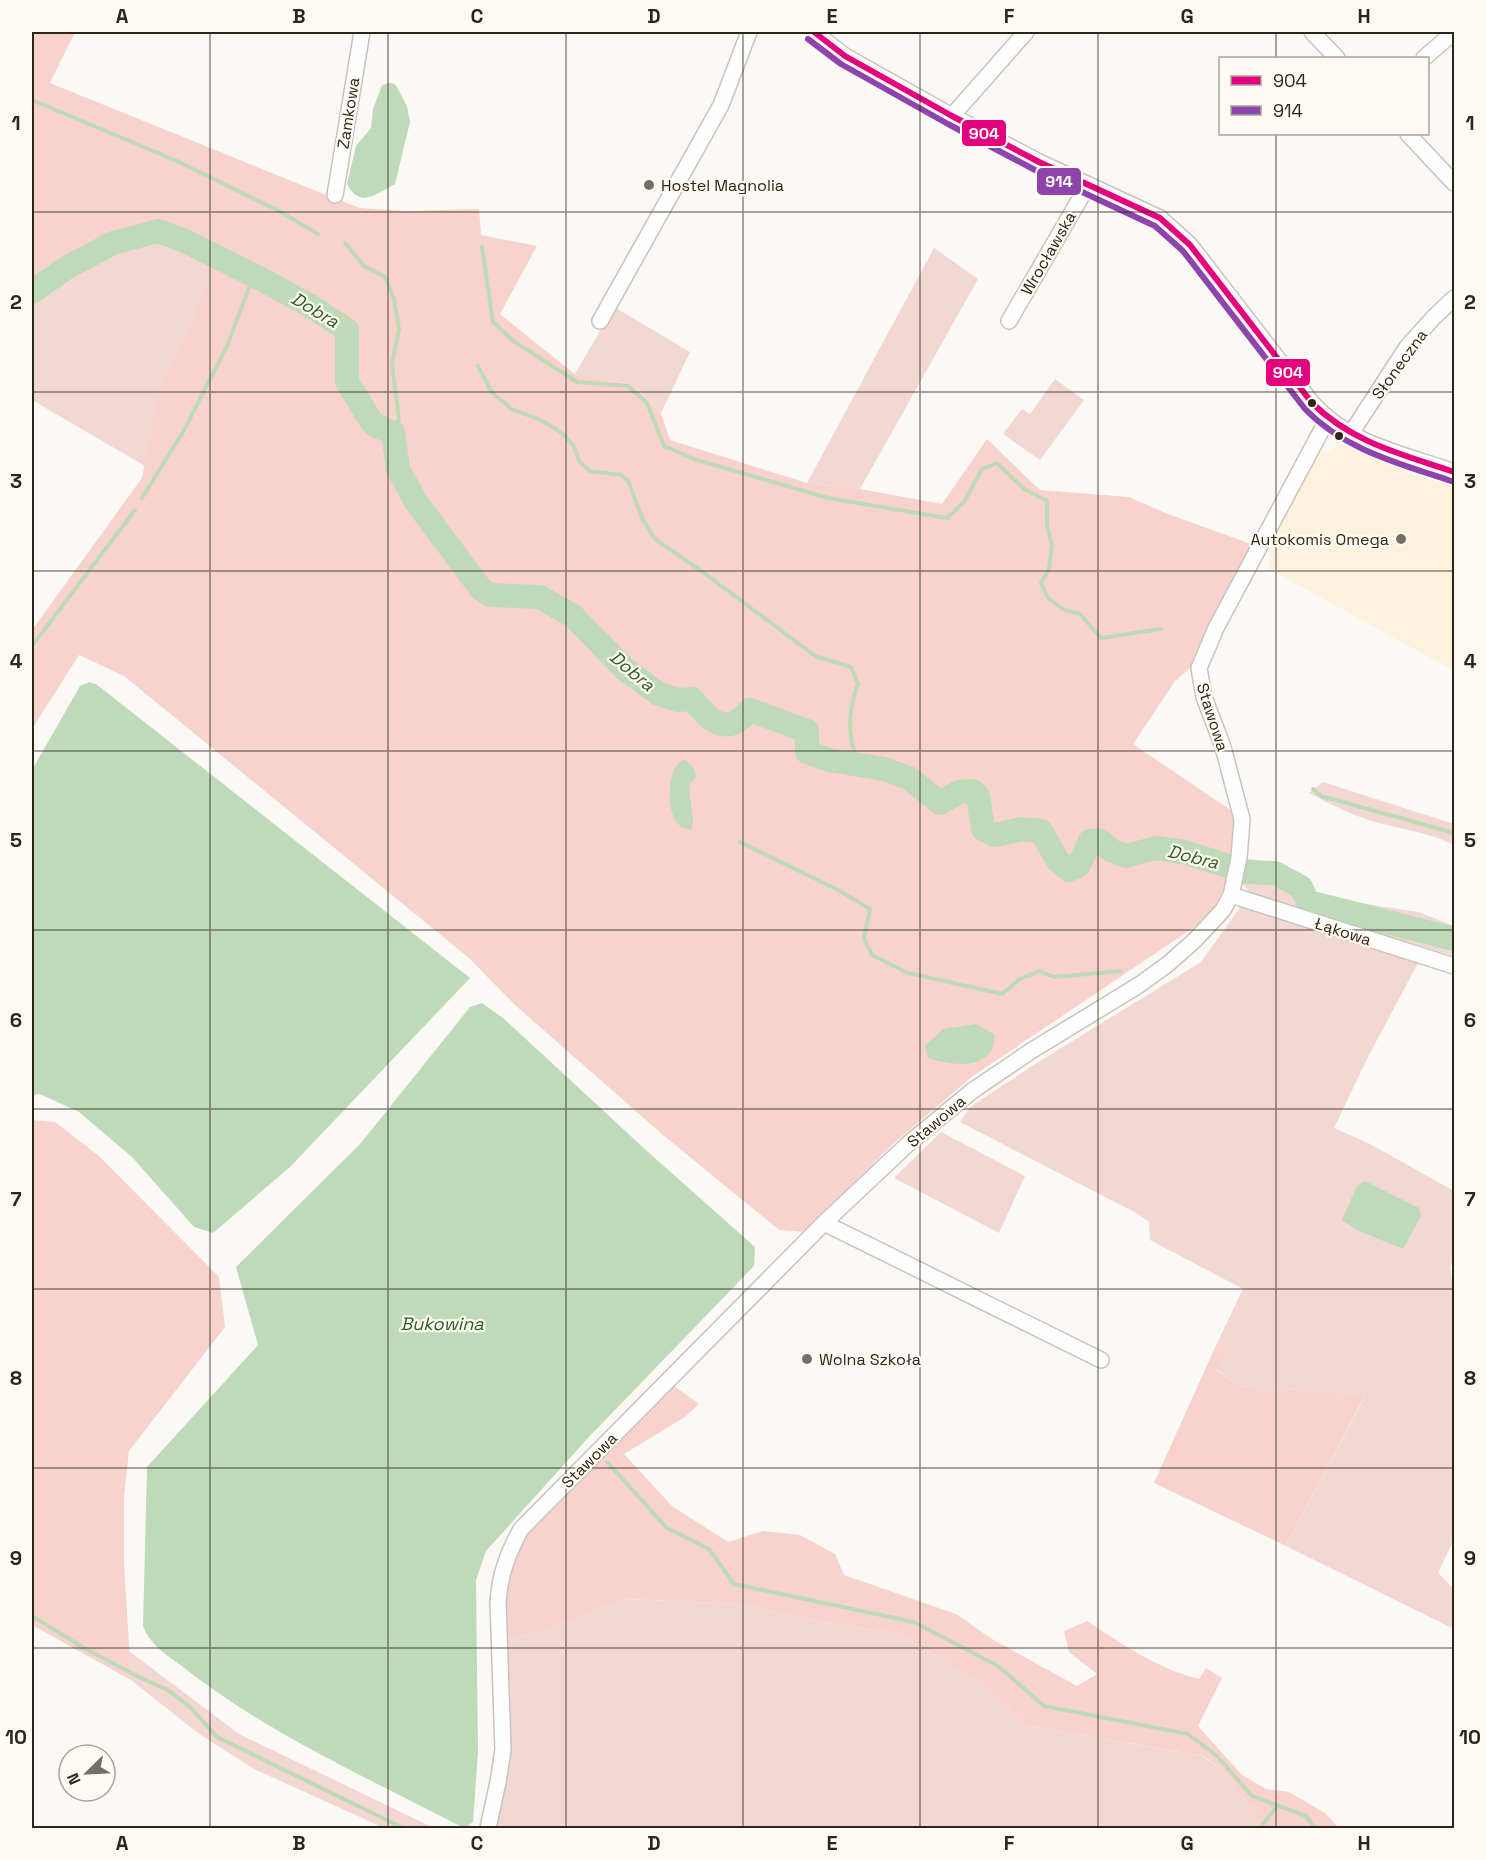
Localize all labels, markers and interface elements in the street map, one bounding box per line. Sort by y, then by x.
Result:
text: A [116,3,129,29]
text: B [292,3,306,29]
text: C [471,3,484,29]
text: D [647,3,661,29]
text: E [826,3,838,29]
text: F [1004,3,1015,29]
text: G [1180,3,1194,29]
text: H [1357,3,1371,29]
legend [1219,57,1429,135]
text: 904 [1273,69,1307,92]
street label: Zamkowa [332,76,364,150]
text: 914 [1273,99,1303,122]
text: 1 [11,110,21,136]
text: 1 [1465,110,1475,136]
line badge: 904 [961,119,1007,147]
text: 904 [969,123,999,144]
line badge: 914 [1036,167,1082,196]
text: 914 [1045,171,1073,192]
place label: Hostel Magnolia [661,175,784,196]
marker: Hostel Magnolia [642,178,656,192]
street label: Wrocławska [1016,208,1081,299]
water label: Dobra [287,286,344,333]
text: 2 [10,289,22,315]
text: 2 [1464,289,1476,315]
street label: Słoneczna [1367,325,1432,403]
line badge: 904 [1265,358,1311,387]
text: 904 [1273,362,1303,383]
unlabelled marker [1306,397,1318,409]
unlabelled marker [1333,430,1345,442]
text: 3 [10,468,22,494]
text: 3 [1464,468,1476,494]
place label: Autokomis Omega [1250,529,1389,550]
marker: Autokomis Omega [1394,532,1408,546]
water label: Dobra [605,645,660,696]
text: 4 [10,648,23,674]
text: 4 [1464,648,1477,674]
street label: Stawowa [1192,680,1233,754]
text: 5 [10,827,22,853]
text: 5 [1464,827,1476,853]
water label: Dobra [1165,839,1222,874]
street label: Łąkowa [1312,912,1374,951]
text: 6 [10,1007,22,1033]
text: 6 [1464,1007,1476,1033]
street label: Stawowa [903,1091,970,1152]
text: 7 [10,1186,22,1212]
text: 7 [1464,1186,1476,1212]
water label: Bukowina [400,1312,484,1335]
place label: Wolna Szkoła [819,1349,921,1370]
marker: Wolna Szkoła [800,1352,814,1366]
text: 8 [10,1365,22,1391]
text: 8 [1464,1365,1476,1391]
street label: Stawowa [557,1428,622,1493]
text: 9 [10,1545,22,1571]
text: 9 [1464,1545,1476,1571]
text: 10 [5,1724,27,1750]
text: 10 [1459,1724,1481,1750]
north arrow [57,1743,117,1803]
text: N [62,1770,86,1788]
text: A [116,1830,129,1856]
text: B [292,1830,306,1856]
text: C [471,1830,484,1856]
text: D [647,1830,661,1856]
text: E [826,1830,838,1856]
text: F [1004,1830,1015,1856]
text: G [1180,1830,1194,1856]
text: H [1357,1830,1371,1856]

